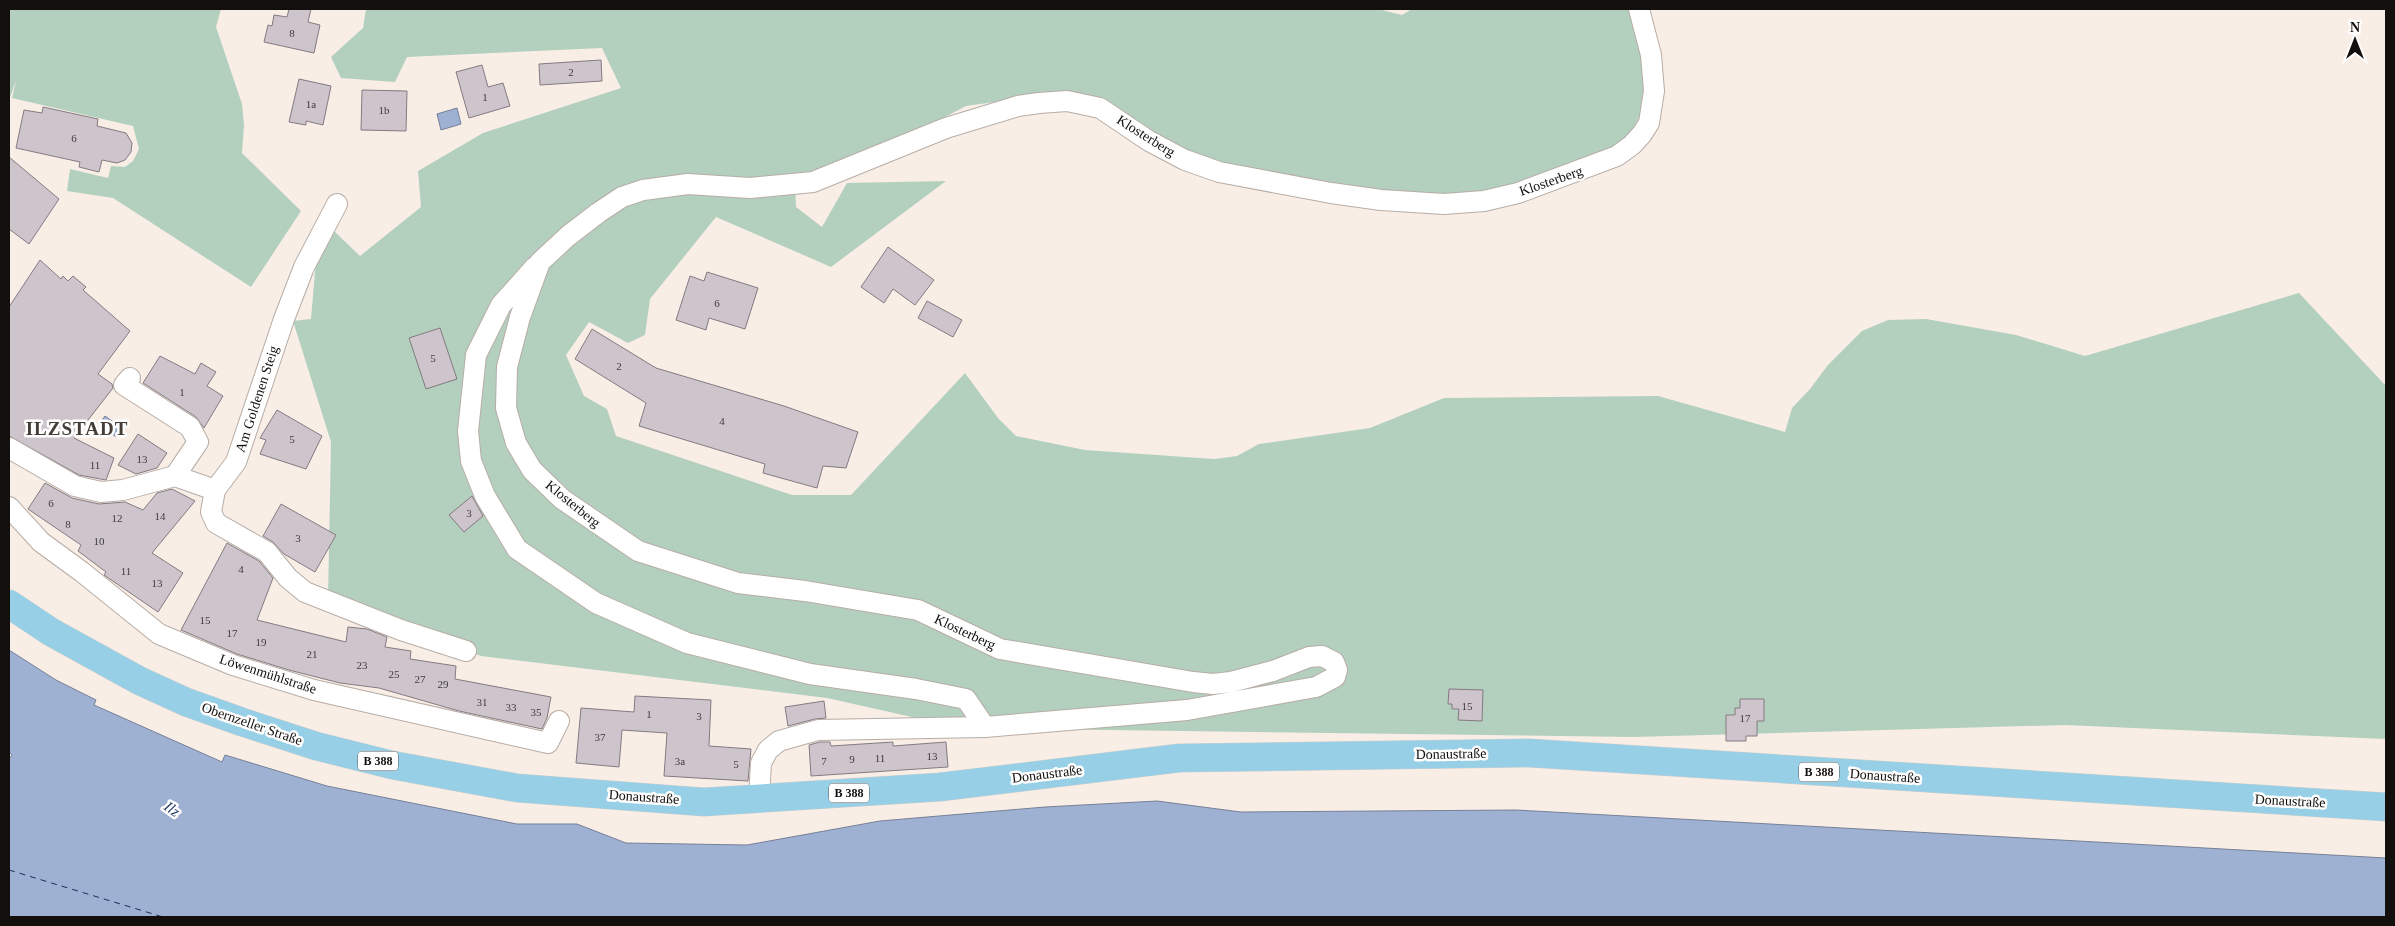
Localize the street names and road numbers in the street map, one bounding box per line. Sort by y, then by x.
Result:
street label: Klosterberg [1114,112,1178,160]
street label: Klosterberg [1517,163,1585,199]
street label: Am Goldenen Steig [233,344,281,454]
street label: Klosterberg [543,477,603,531]
street label: Klosterberg [932,611,998,653]
street label: Löwenmühlstraße [218,651,318,697]
street label: Obernzeller Straße [200,700,304,748]
street label: Donaustraße [1415,746,1487,762]
road number: B 388 [358,751,398,770]
street label: Donaustraße [1011,762,1083,786]
road number: B 388 [1799,762,1839,782]
street label: Donaustraße [1849,766,1921,786]
road number: B 388 [829,784,869,802]
street label: Donaustraße [608,787,680,807]
street label: Donaustraße [2254,792,2326,810]

